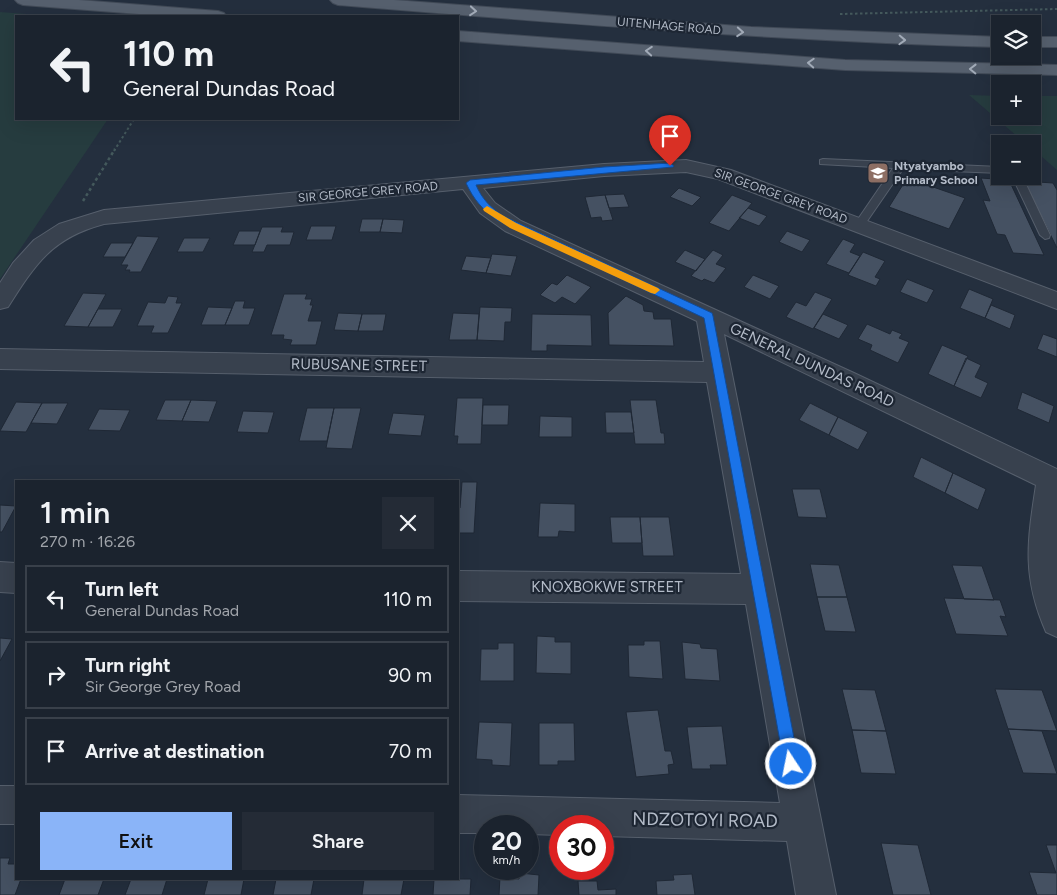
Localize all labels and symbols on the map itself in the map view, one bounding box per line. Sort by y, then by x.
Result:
one-way arrow [470,5,478,16]
street label: UITENHAGE ROAD [617,14,721,38]
one-way arrow [736,26,744,37]
one-way arrow [899,35,907,45]
one-way arrow [645,46,653,57]
one-way arrow [807,58,815,69]
one-way arrow [969,64,977,74]
pin [649,115,691,166]
place label: Ntyatyambo Primary School [894,159,978,187]
school or university icon: Ntyatyambo Primary School [866,161,890,185]
street label: SIR GEORGE GREY ROAD [713,165,849,227]
street label: SIR GEORGE GREY ROAD [297,179,439,205]
street label: GENERAL DUNDAS ROAD [727,319,897,411]
street label: RUBUSANE STREET [291,355,428,375]
street label: KNOXBOKWE STREET [531,578,683,596]
position arrow [764,737,816,789]
street label: NDZOTOYI ROAD [632,808,778,832]
speed limit sign: 30 [549,815,614,880]

